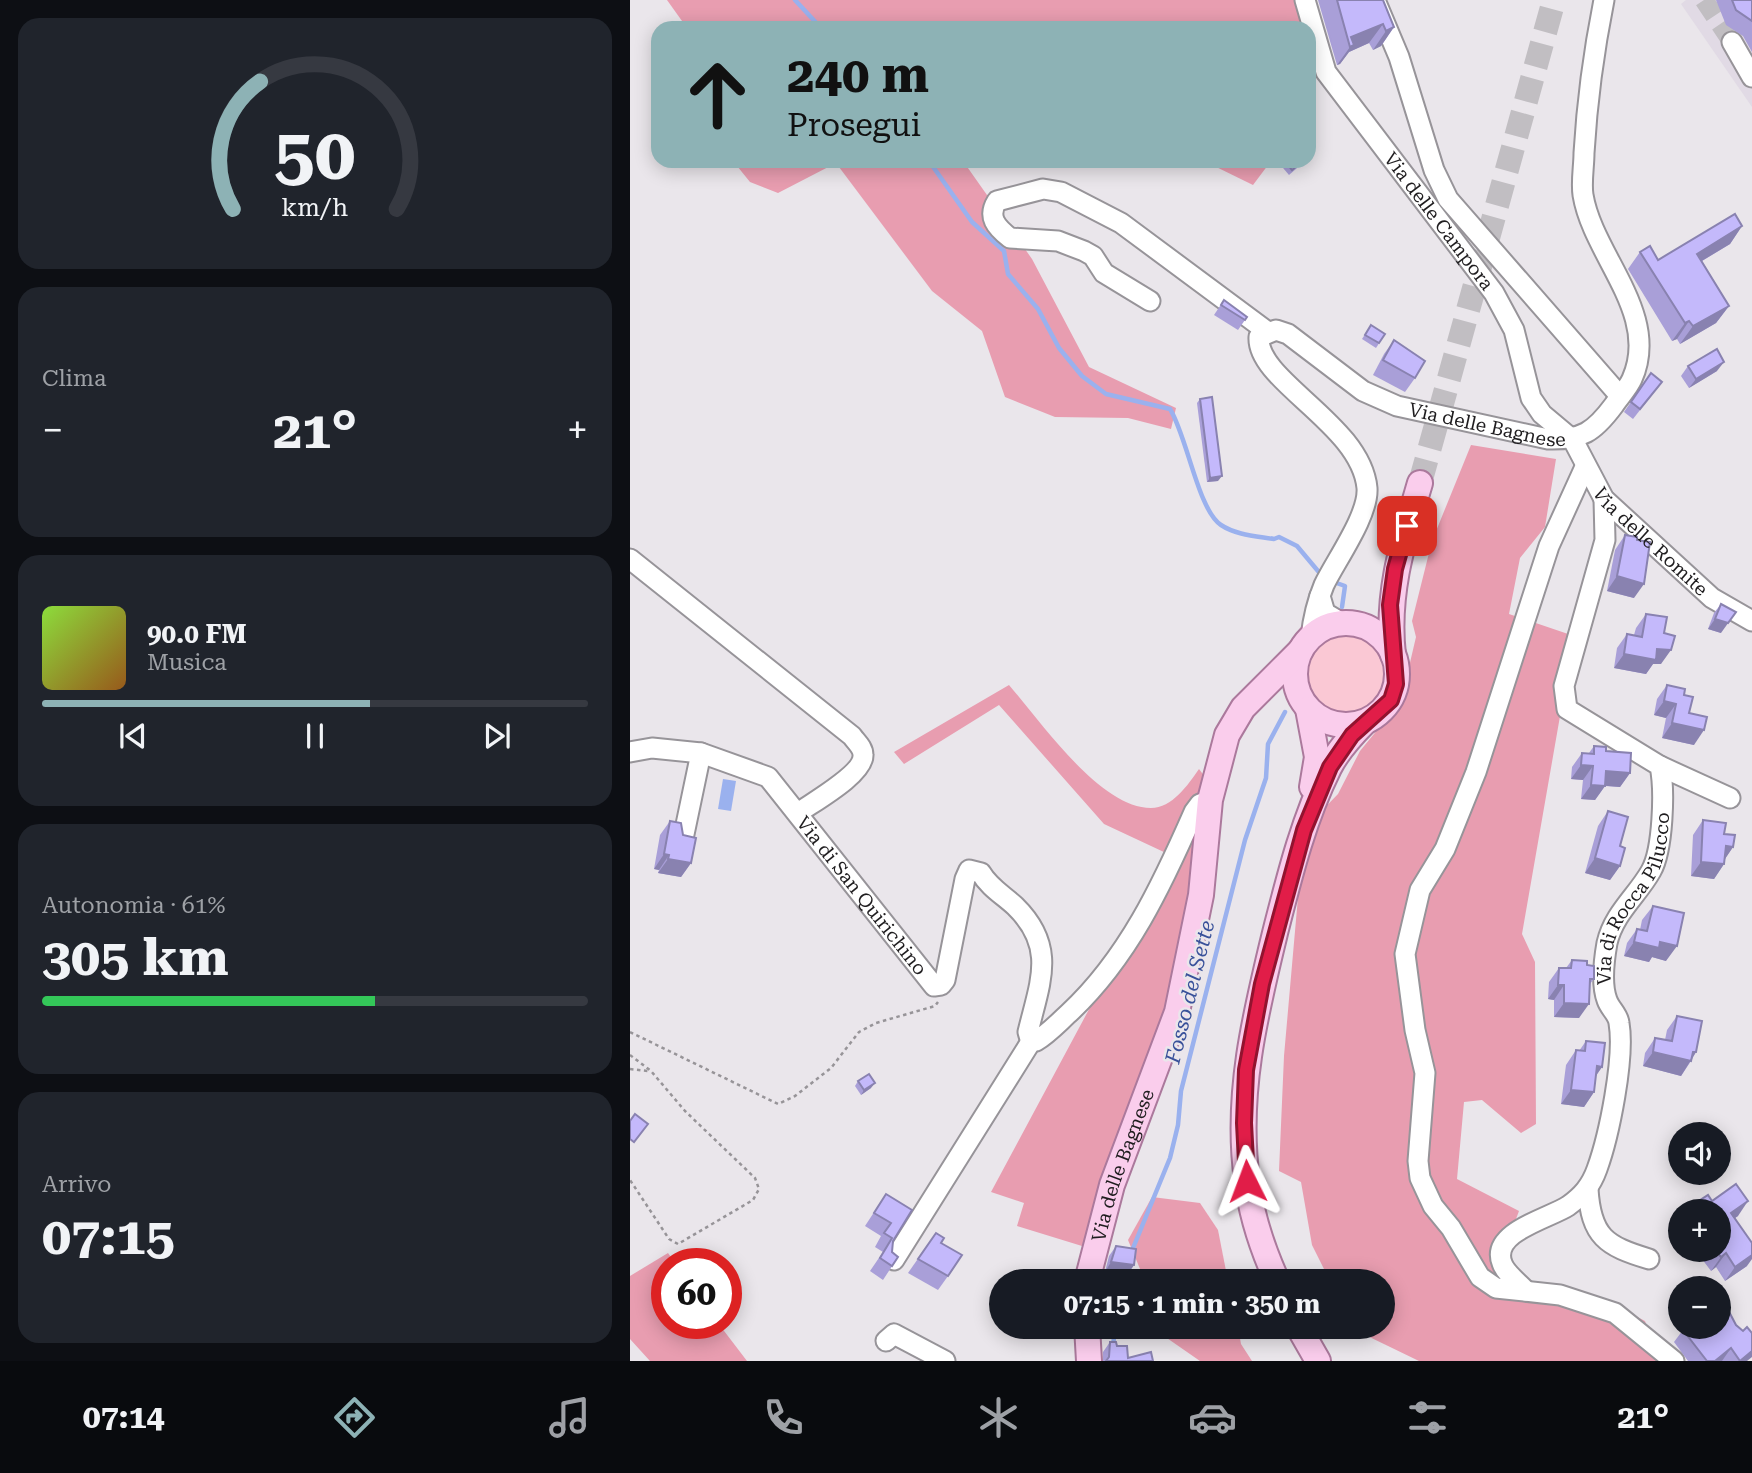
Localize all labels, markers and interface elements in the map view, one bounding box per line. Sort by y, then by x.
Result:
text: 240 m [787,47,929,104]
icon: ahead [672,49,763,140]
text: Prosegui [787,106,921,144]
text: 50 [274,113,356,198]
street label: Via delle Campora [1379,148,1499,295]
text: km/h [282,193,348,222]
text: Clima [42,365,106,392]
street label: Via delle Bagnese [1407,398,1566,451]
text: 21° [273,400,357,461]
text: − [42,408,63,452]
text: + [567,408,588,452]
street label: Via delle Romite [1588,483,1713,601]
pin [1377,496,1437,556]
icon: arrive [1388,507,1426,545]
text: 90.0 FM [147,619,247,649]
text: Musica [147,649,227,676]
icon: previous [114,717,152,755]
icon: pause [296,717,334,755]
icon: next [478,717,516,755]
street label: Via di Rocca Pilucco [1592,811,1674,985]
street label: Via di San Quirichino [791,812,932,980]
text: Autonomia · 61% [42,892,226,919]
water label: Fosso del Sette [1160,918,1219,1067]
text: 305 km [42,927,229,988]
street label: Via delle Bagnese [1087,1086,1159,1244]
map controls [1668,1122,1731,1339]
button: sound [1668,1122,1731,1185]
position arrow [1210,1144,1284,1218]
text: Arrivo [42,1171,111,1198]
button: + [1668,1199,1731,1262]
text: 07:15 [42,1206,175,1267]
speed limit sign: 60 [651,1248,742,1339]
button: − [1668,1276,1731,1339]
text: 07:15 · 1 min · 350 m [1064,1289,1320,1319]
icon: directions [330,1393,379,1442]
icon: music [545,1393,594,1442]
icon: phone [759,1393,808,1442]
icon: climate [974,1393,1023,1442]
icon: car [1188,1393,1237,1442]
icon: filters [1403,1393,1452,1442]
text: 07:14 [83,1398,164,1436]
text: 21° [1617,1398,1669,1436]

